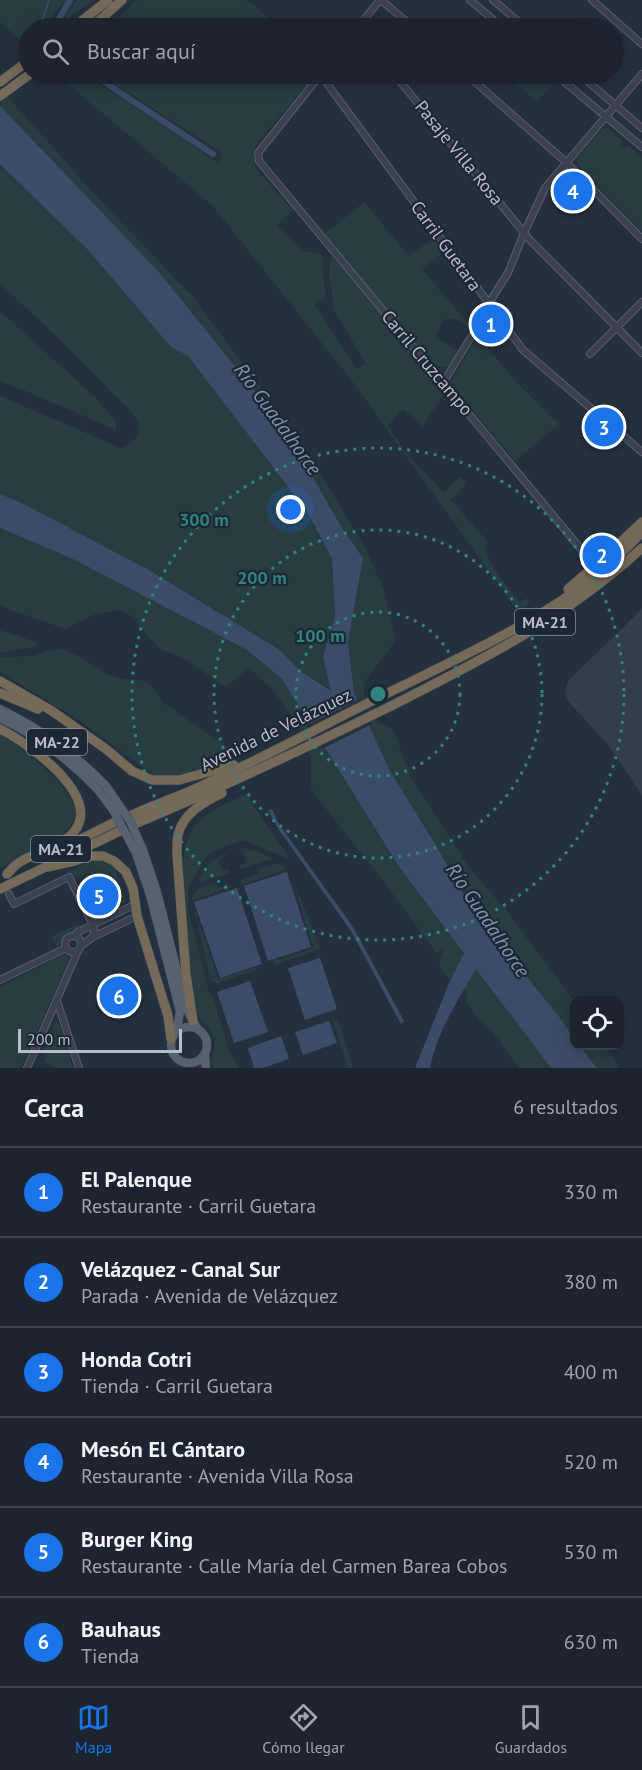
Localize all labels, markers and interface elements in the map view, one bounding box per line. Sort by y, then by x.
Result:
search box [18,18,624,84]
icon: search [39,35,72,68]
text: Buscar aquí [87,37,196,65]
street label: Pasaje Villa Rosa [410,96,509,210]
pin: 4 [554,168,592,213]
street label: Carril Guetara [406,196,487,295]
pin: 1 [472,302,510,346]
street label: Carril Cruzcampo [377,305,478,420]
water label: Río Guadalhorce [229,358,328,481]
pin: 3 [584,404,624,450]
your location [276,495,305,524]
text: 300 m [179,508,229,531]
pin: 2 [582,532,622,578]
text: 200 m [237,566,287,589]
road number: MA-21 [515,609,575,635]
text: 100 m [295,624,345,647]
street label: Avenida de Velázquez [196,683,355,776]
centre of rings [368,684,388,704]
road number: MA-22 [27,729,87,755]
road number: MA-21 [31,836,91,862]
water label: Río Guadalhorce [440,858,536,983]
pin: 5 [80,874,118,918]
pin: 6 [100,974,138,1018]
map controls [570,996,624,1050]
button: locate [570,996,624,1050]
scale bar [18,1026,182,1054]
text: 200 m [27,1029,70,1049]
text: Cerca [24,1091,84,1124]
text: 6 resultados [513,1094,618,1120]
text: El Palenque [81,1165,192,1193]
text: 1 [38,1179,49,1205]
text: 330 m [564,1179,618,1205]
text: Restaurante · Carril Guetara [81,1193,316,1219]
text: Velázquez - Canal Sur [81,1255,280,1283]
text: 2 [38,1269,49,1295]
text: 380 m [564,1269,618,1295]
text: Parada · Avenida de Velázquez [81,1283,338,1309]
text: Honda Cotri [81,1345,192,1373]
text: 3 [38,1359,49,1385]
text: 400 m [564,1359,618,1385]
text: Tienda · Carril Guetara [81,1373,273,1399]
text: Mesón El Cántaro [81,1435,245,1463]
text: 4 [38,1449,49,1475]
text: 520 m [564,1449,618,1475]
text: Restaurante · Avenida Villa Rosa [81,1463,354,1489]
text: Burger King [81,1525,193,1553]
text: 5 [38,1539,49,1565]
text: 530 m [564,1539,618,1565]
text: Restaurante · Calle María del Carmen Barea Cobos [81,1553,508,1579]
text: Bauhaus [81,1615,161,1643]
text: 6 [38,1629,49,1655]
text: 630 m [564,1629,618,1655]
text: Tienda [81,1643,139,1669]
tab: Mapa [75,1701,112,1757]
tab: Cómo llegar [262,1701,345,1757]
tab: Guardados [495,1701,567,1757]

